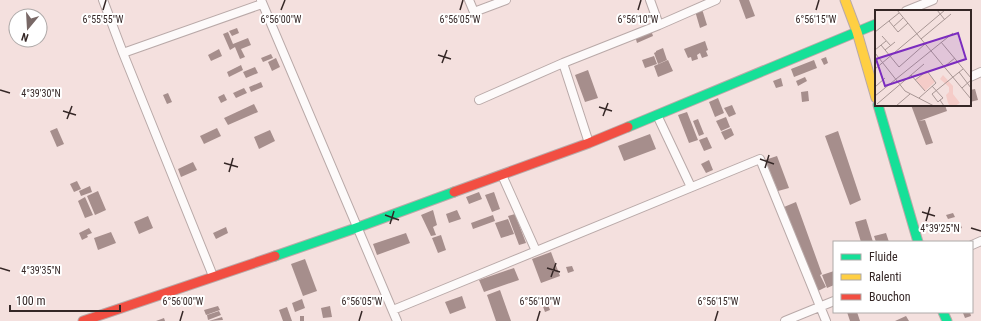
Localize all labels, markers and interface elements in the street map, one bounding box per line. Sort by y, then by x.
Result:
north arrow [8,8,48,48]
inset map [875,10,971,106]
text: 6°55'55"W [83,14,124,25]
text: 6°56'00"W [261,14,302,25]
text: 6°56'05"W [440,14,481,25]
text: 6°56'10"W [618,14,659,25]
text: 6°56'15"W [796,14,837,25]
text: N [20,30,30,44]
text: 4°39'30"N [21,88,61,99]
text: 4°39'25"N [920,223,960,234]
legend [833,241,973,313]
text: Fluide [869,250,898,264]
text: 4°39'35"N [21,265,61,276]
text: Ralenti [869,270,902,284]
scale bar [10,287,120,313]
text: Bouchon [869,290,911,304]
text: 100 m [16,294,46,308]
text: 6°56'00"W [163,296,204,307]
text: 6°56'05"W [342,296,383,307]
text: 6°56'10"W [520,296,561,307]
text: 6°56'15"W [698,296,739,307]

